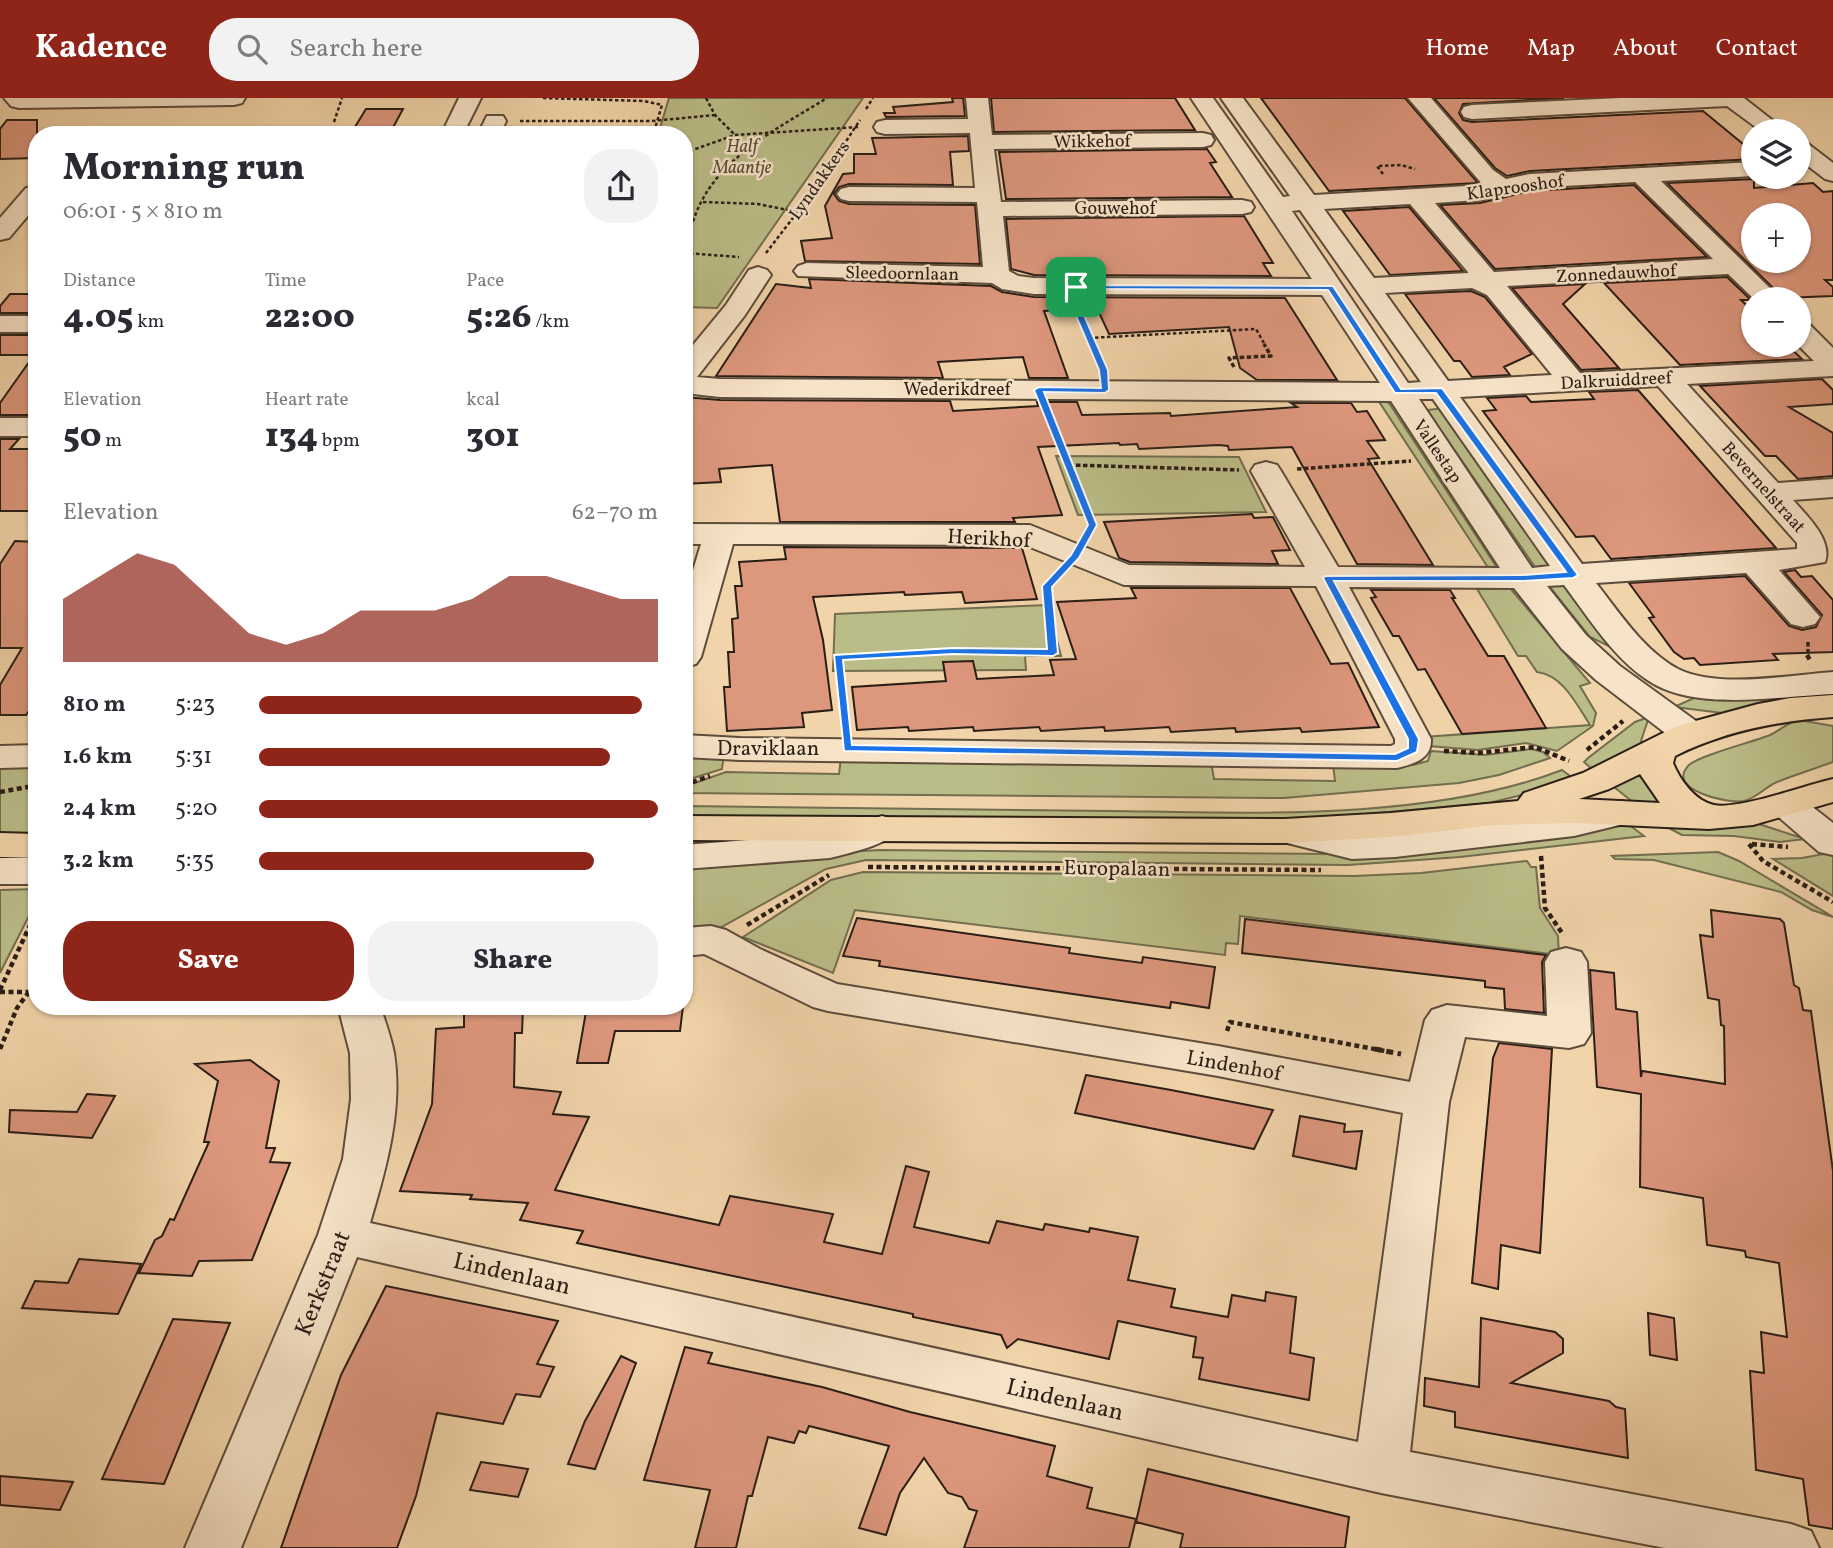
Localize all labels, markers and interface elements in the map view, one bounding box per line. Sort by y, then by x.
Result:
search box [209,18,699,81]
text: Kadence [35,26,167,72]
icon: search [233,30,271,68]
text: Search here [289,31,423,67]
text: Home [1425,32,1489,66]
text: Map [1527,32,1575,66]
text: About [1613,32,1678,66]
text: Contact [1716,32,1798,66]
map controls [1741,119,1811,357]
button: layers [1741,119,1811,189]
street label: Wikkehof [1053,129,1133,156]
park label: Half Maantje [712,135,772,181]
street label: Lyndakkers [784,136,857,226]
text: Morning run [63,143,305,196]
button: share [584,149,658,223]
street label: Klaprooshof [1465,169,1567,208]
text: 06:01 · 5 × 810 m [63,196,223,228]
street label: Gouwehof [1074,197,1157,222]
button: + [1741,203,1811,273]
pin [1046,257,1106,317]
street label: Zonnedauwhof [1555,259,1679,290]
street label: Sleedoornlaan [845,261,959,288]
text: Distance [63,268,136,294]
text: Time [265,268,306,294]
text: Pace [466,268,504,294]
icon: arrive [1057,268,1095,306]
button: − [1741,287,1811,357]
text: 4.05 [63,294,133,342]
text: 22:00 [265,294,355,342]
text: 5:26 [466,294,532,342]
text: km [133,309,164,335]
text: /km [532,309,569,335]
street label: Dalkruiddreef [1560,366,1674,397]
street label: Wederikdreef [903,378,1012,403]
text: Elevation [63,387,142,413]
text: Heart rate [265,387,349,413]
text: kcal [466,387,500,413]
text: 50 [63,413,101,461]
text: 134 [265,413,318,461]
text: 301 [466,413,520,461]
street label: Vallestap [1406,415,1467,489]
text: m [101,428,122,454]
text: bpm [318,428,360,454]
street label: Bevernelstraat [1715,437,1811,539]
text: Elevation [63,497,159,529]
text: 62–70 m [572,497,658,529]
street label: Herikhof [947,523,1033,556]
text: 810 m [63,689,126,721]
text: 5:23 [175,689,215,721]
street label: Draviklaan [717,735,819,764]
text: 1.6 km [63,741,132,773]
text: 5:31 [175,741,212,773]
text: 2.4 km [63,793,136,825]
text: 5:20 [175,793,217,825]
text: 3.2 km [63,845,134,877]
text: 5:35 [175,845,214,877]
street label: Europalaan [1063,854,1171,885]
button: Save [63,921,354,1001]
button: Share [368,921,658,1001]
street label: Lindenhof [1184,1044,1285,1089]
street label: Kerkstraat [287,1226,360,1341]
street label: Lindenlaan [449,1245,574,1305]
street label: Lindenlaan [1002,1371,1127,1431]

